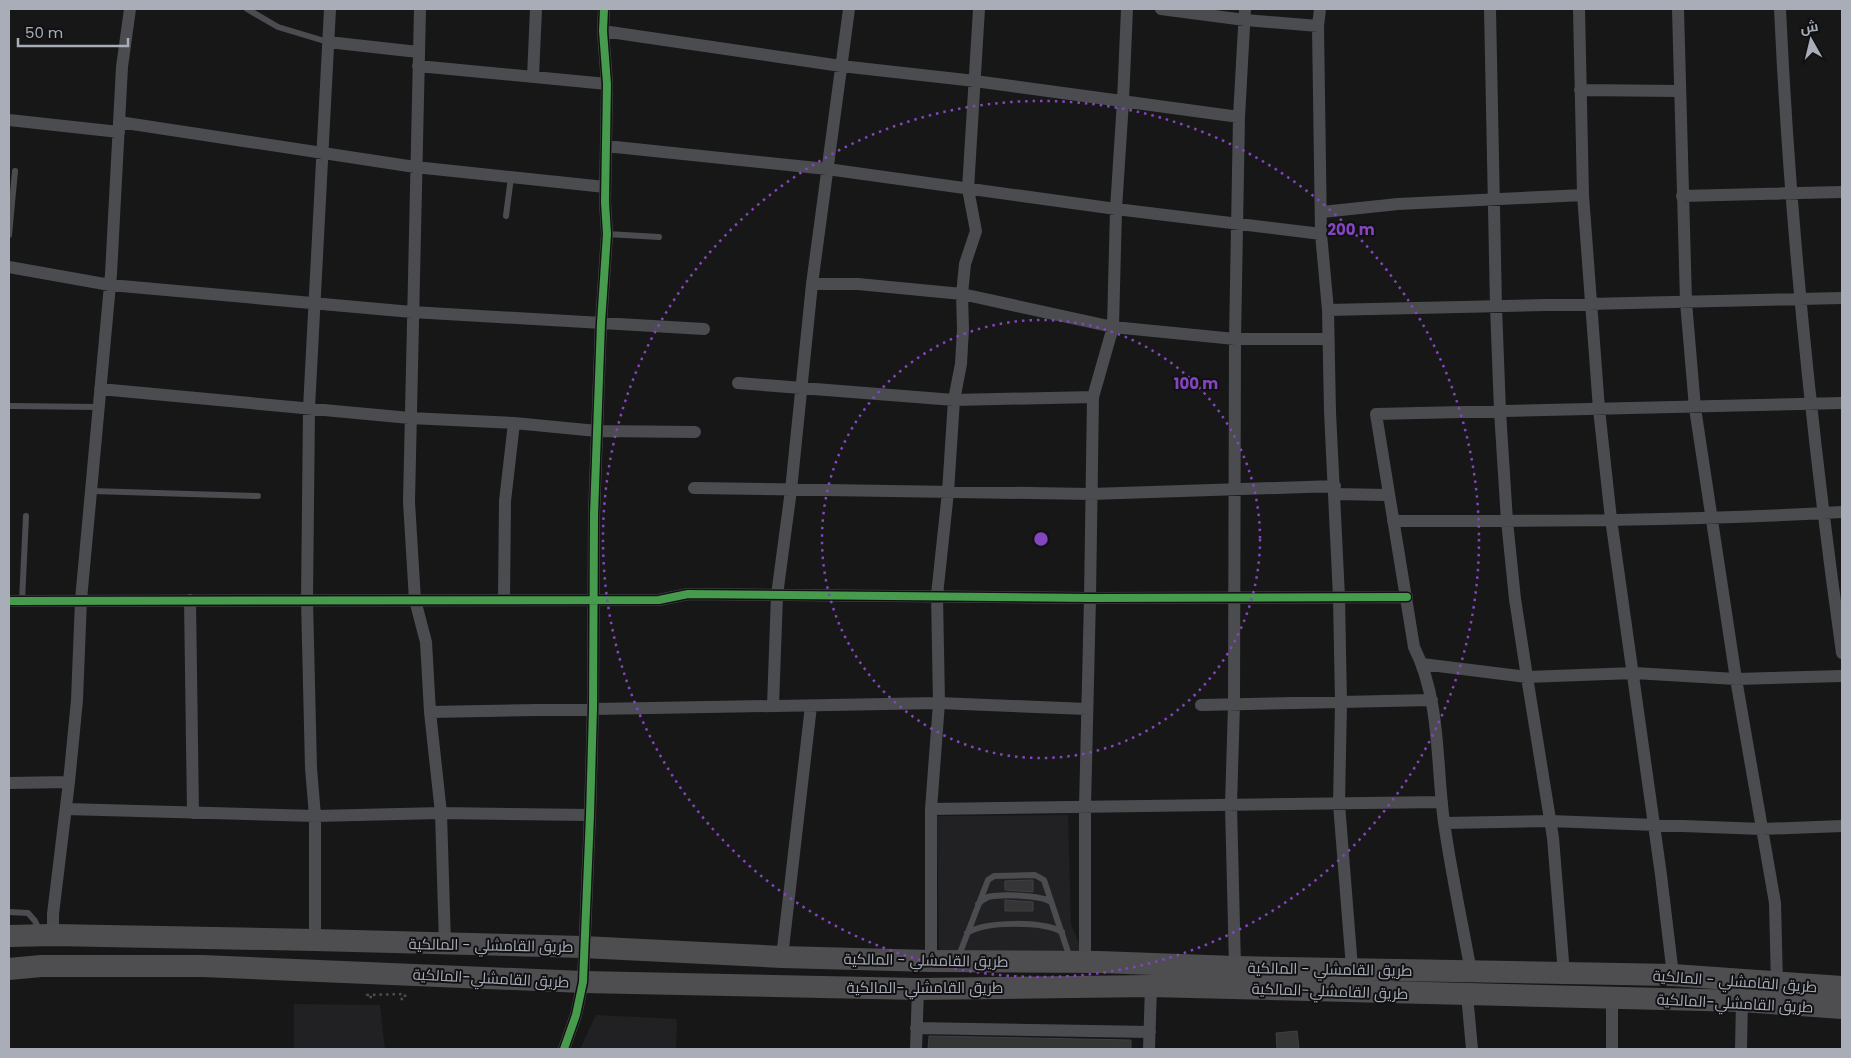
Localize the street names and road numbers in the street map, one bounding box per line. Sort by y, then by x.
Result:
street label: طريق القامشلي - المالكية [408,933,574,959]
street label: طريق القامشلي - المالكية [843,948,1009,974]
street label: طريق القامشلي - المالكية [1247,957,1413,983]
street label: طريق القامشلي-المالكية [412,963,570,995]
street label: طريق القامشلي - المالكية [1652,965,1818,999]
street label: طريق القامشلي-المالكية [847,977,1003,1000]
street label: طريق القامشلي-المالكية [1251,978,1409,1006]
street label: طريق القامشلي-المالكية [1656,988,1814,1020]

